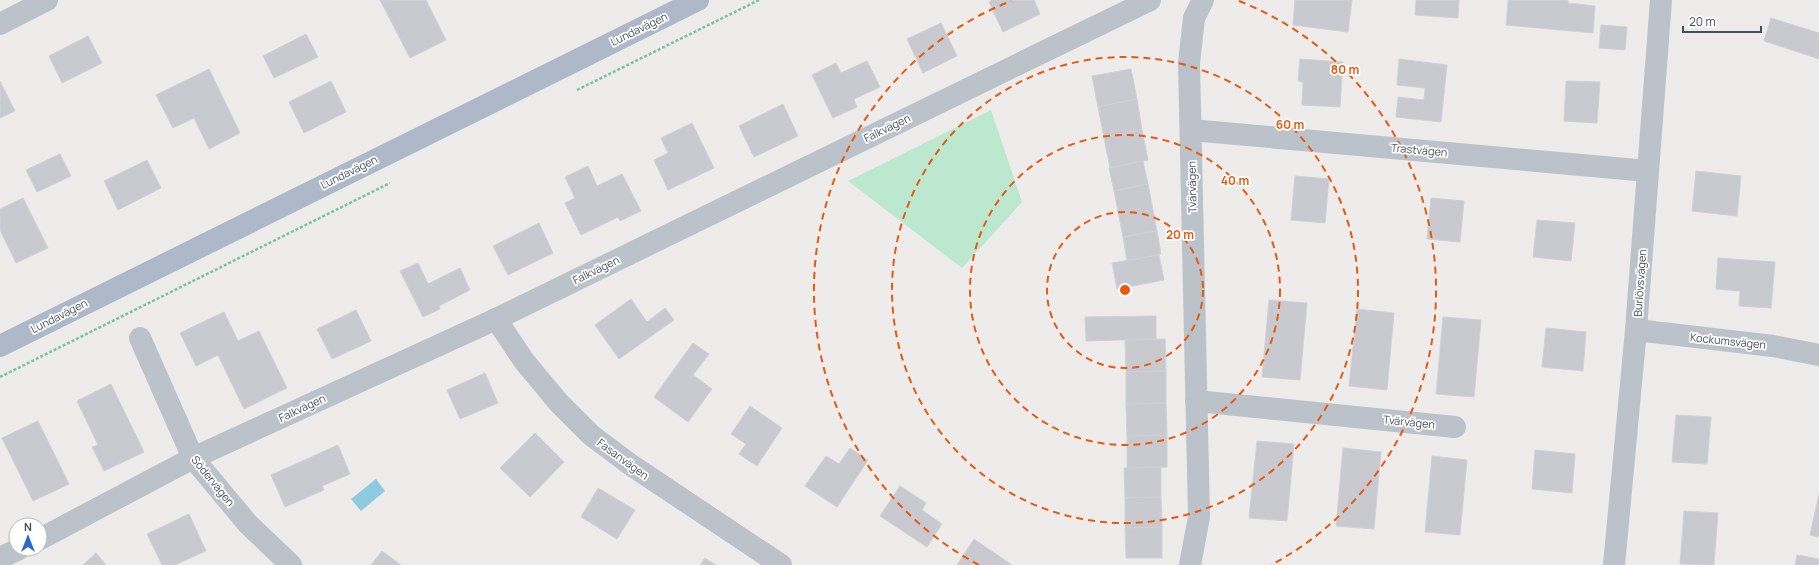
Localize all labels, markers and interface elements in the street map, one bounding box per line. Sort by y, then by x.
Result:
street label: Lundavägen [608,8,670,49]
scale bar [1683,8,1761,34]
text: 20 m [1689,13,1716,30]
text: 80 m [1331,61,1359,78]
street label: Falkvägen [861,110,913,145]
text: 60 m [1276,116,1304,133]
street label: Trastvägen [1390,140,1448,159]
street label: Lundavägen [318,151,380,192]
street label: Tvärvägen [1184,161,1199,213]
text: 40 m [1221,172,1249,189]
text: 20 m [1166,226,1194,243]
street label: Burlövsvägen [1630,249,1649,317]
street label: Falkvägen [570,252,622,287]
centre of rings [1118,283,1132,297]
street label: Lundavägen [28,295,90,336]
street label: Kockumsvägen [1689,329,1767,352]
street label: Falkvägen [276,390,328,425]
street label: Tvärvägen [1382,411,1436,432]
street label: Fasanvägen [594,435,652,482]
street label: Södervägen [188,452,238,509]
north arrow [8,517,48,557]
text: N [24,519,32,534]

